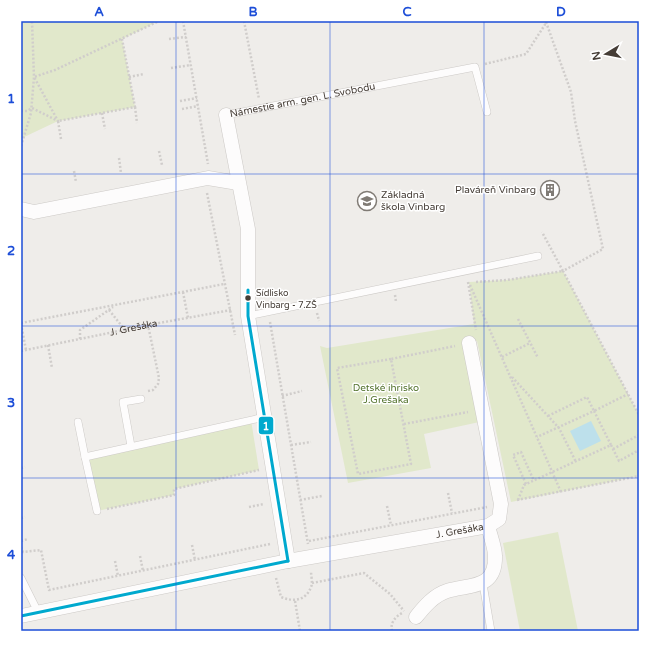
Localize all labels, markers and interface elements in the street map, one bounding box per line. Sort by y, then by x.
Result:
text: A [94,4,104,20]
text: B [248,4,258,20]
text: C [402,4,412,20]
text: D [556,4,566,20]
north arrow [586,34,626,74]
text: N [589,50,604,61]
street label: Námestie arm. gen. L. Svobodu [229,80,376,120]
text: 1 [7,91,15,107]
building icon: Plaváreň Vinbarg [539,179,561,201]
place label: Plaváreň Vinbarg [455,184,536,196]
place label: Základná škola Vinbarg [381,189,445,213]
school or university icon: Základná škola Vinbarg [356,190,378,212]
text: 2 [7,243,15,259]
place label: Sídlisko Vinbarg - 7.ZŠ [256,288,317,311]
marker: Sídlisko Vinbarg - 7.ZŠ [243,293,253,303]
street label: J. Grešáka [109,317,158,339]
park label: Detské ihrisko J.Grešaka [353,382,419,406]
text: 3 [7,395,15,411]
line badge: 1 [258,416,274,435]
text: 1 [263,420,270,433]
street label: J. Grešáka [435,521,485,541]
text: 4 [7,547,16,563]

